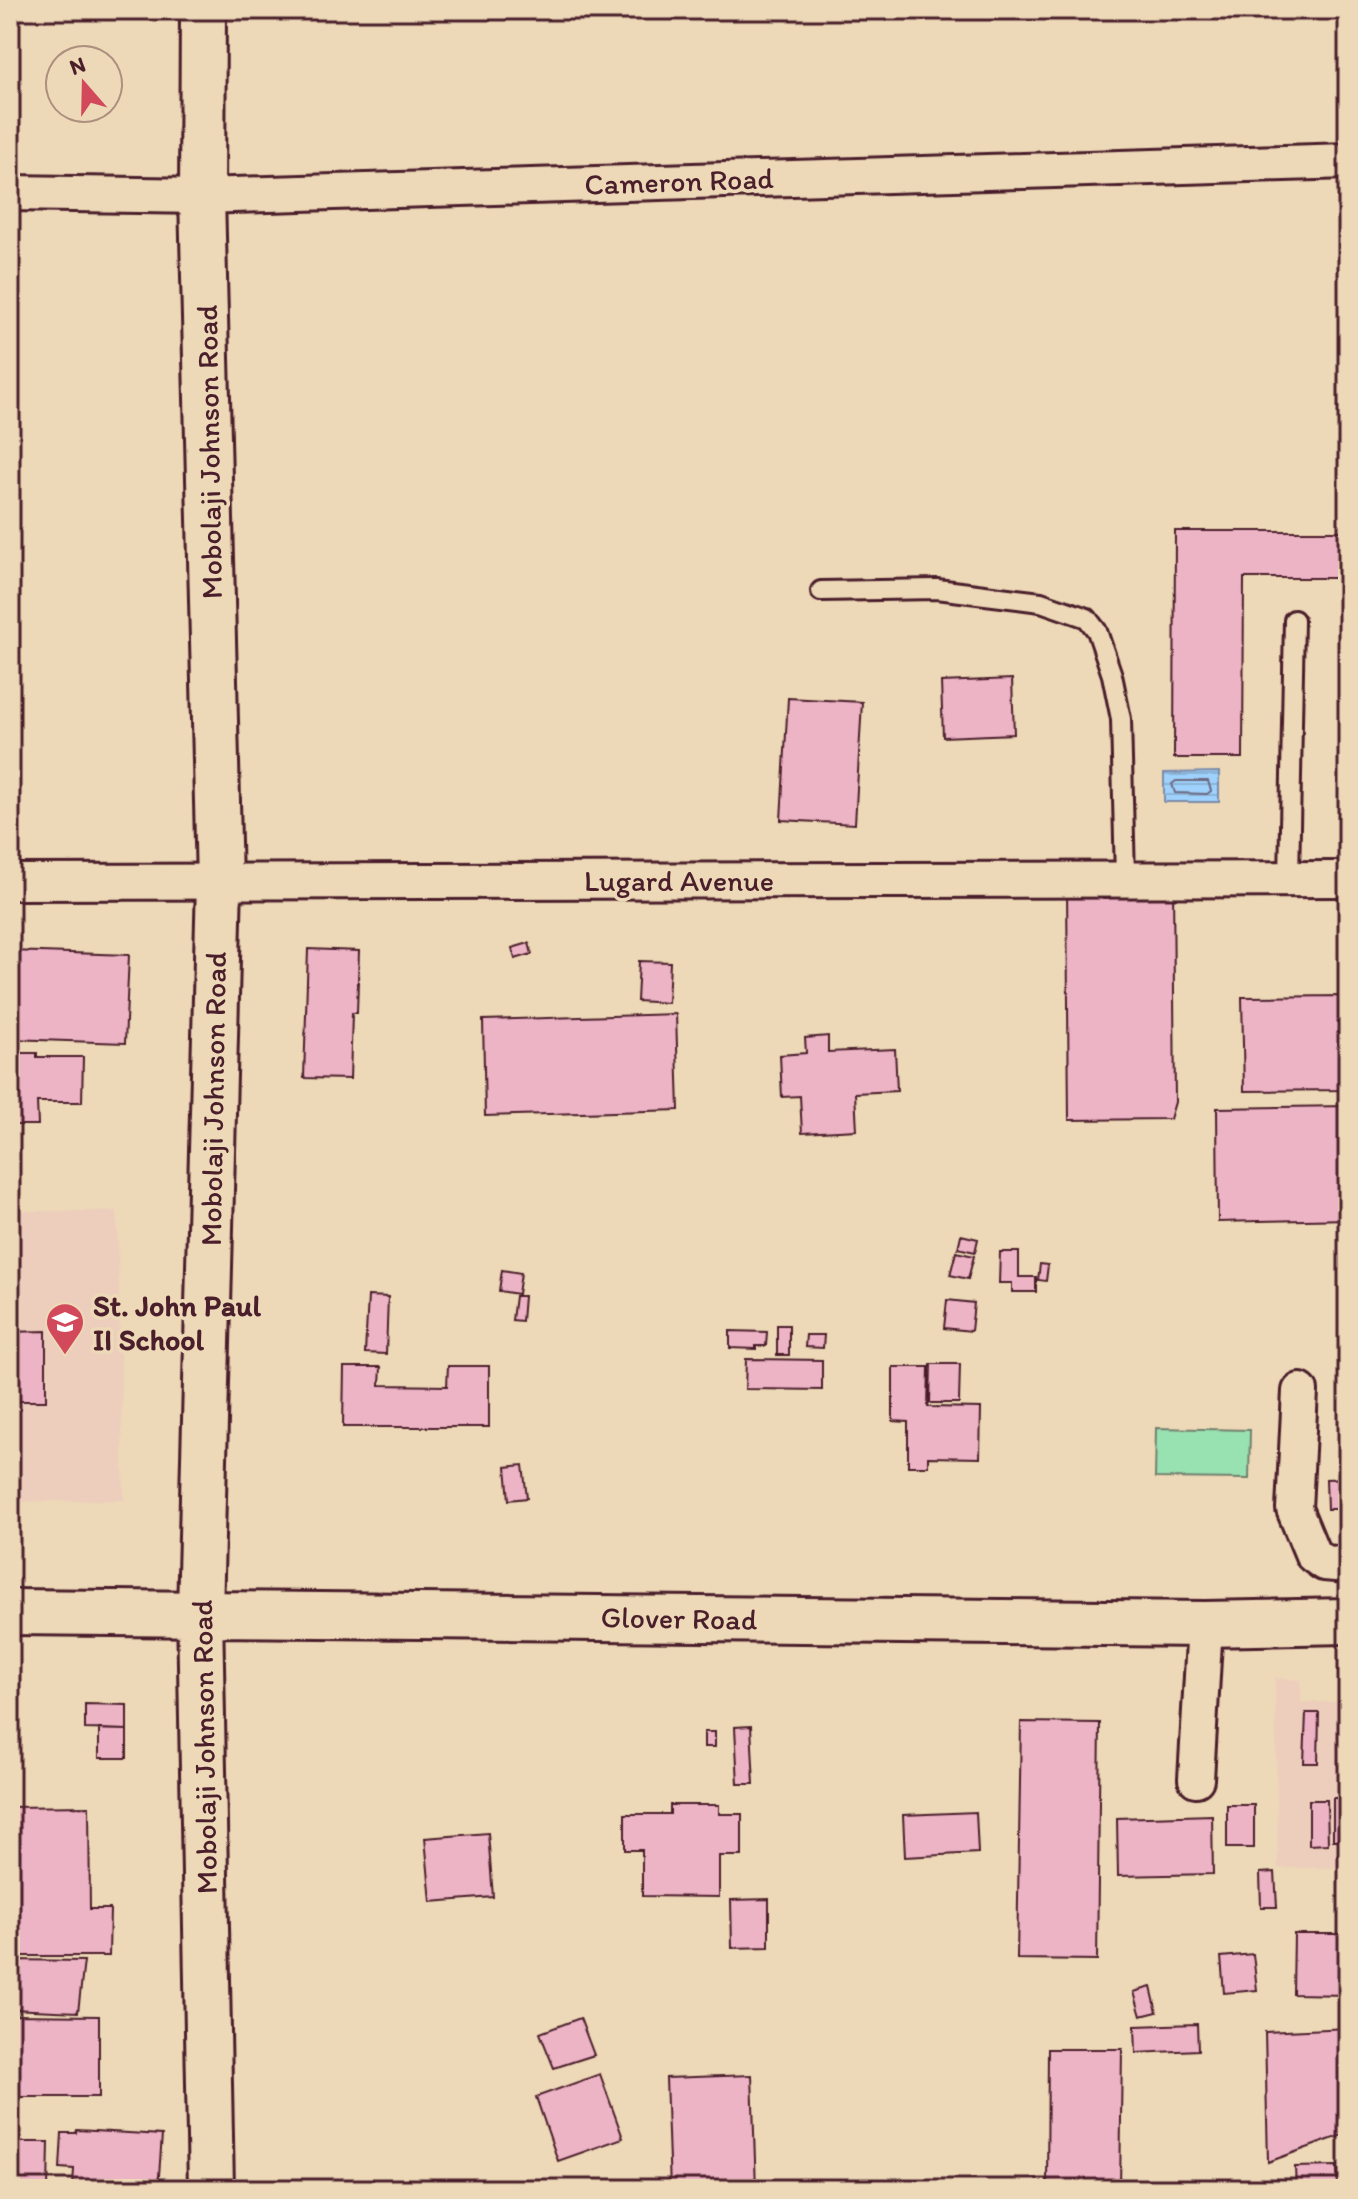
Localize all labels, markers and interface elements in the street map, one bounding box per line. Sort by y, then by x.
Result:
north arrow [44,44,124,124]
text: N [66,50,89,81]
street label: Cameron Road [584,159,775,203]
street label: Mobolaji Johnson Road [188,305,230,599]
street label: Lugard Avenue [584,862,774,899]
street label: Mobolaji Johnson Road [192,952,234,1246]
place label: St. John Paul II School [93,1287,262,1358]
school or university icon: St. John Paul II School [44,1301,86,1356]
street label: Glover Road [600,1598,758,1638]
street label: Mobolaji Johnson Road [183,1600,225,1894]

